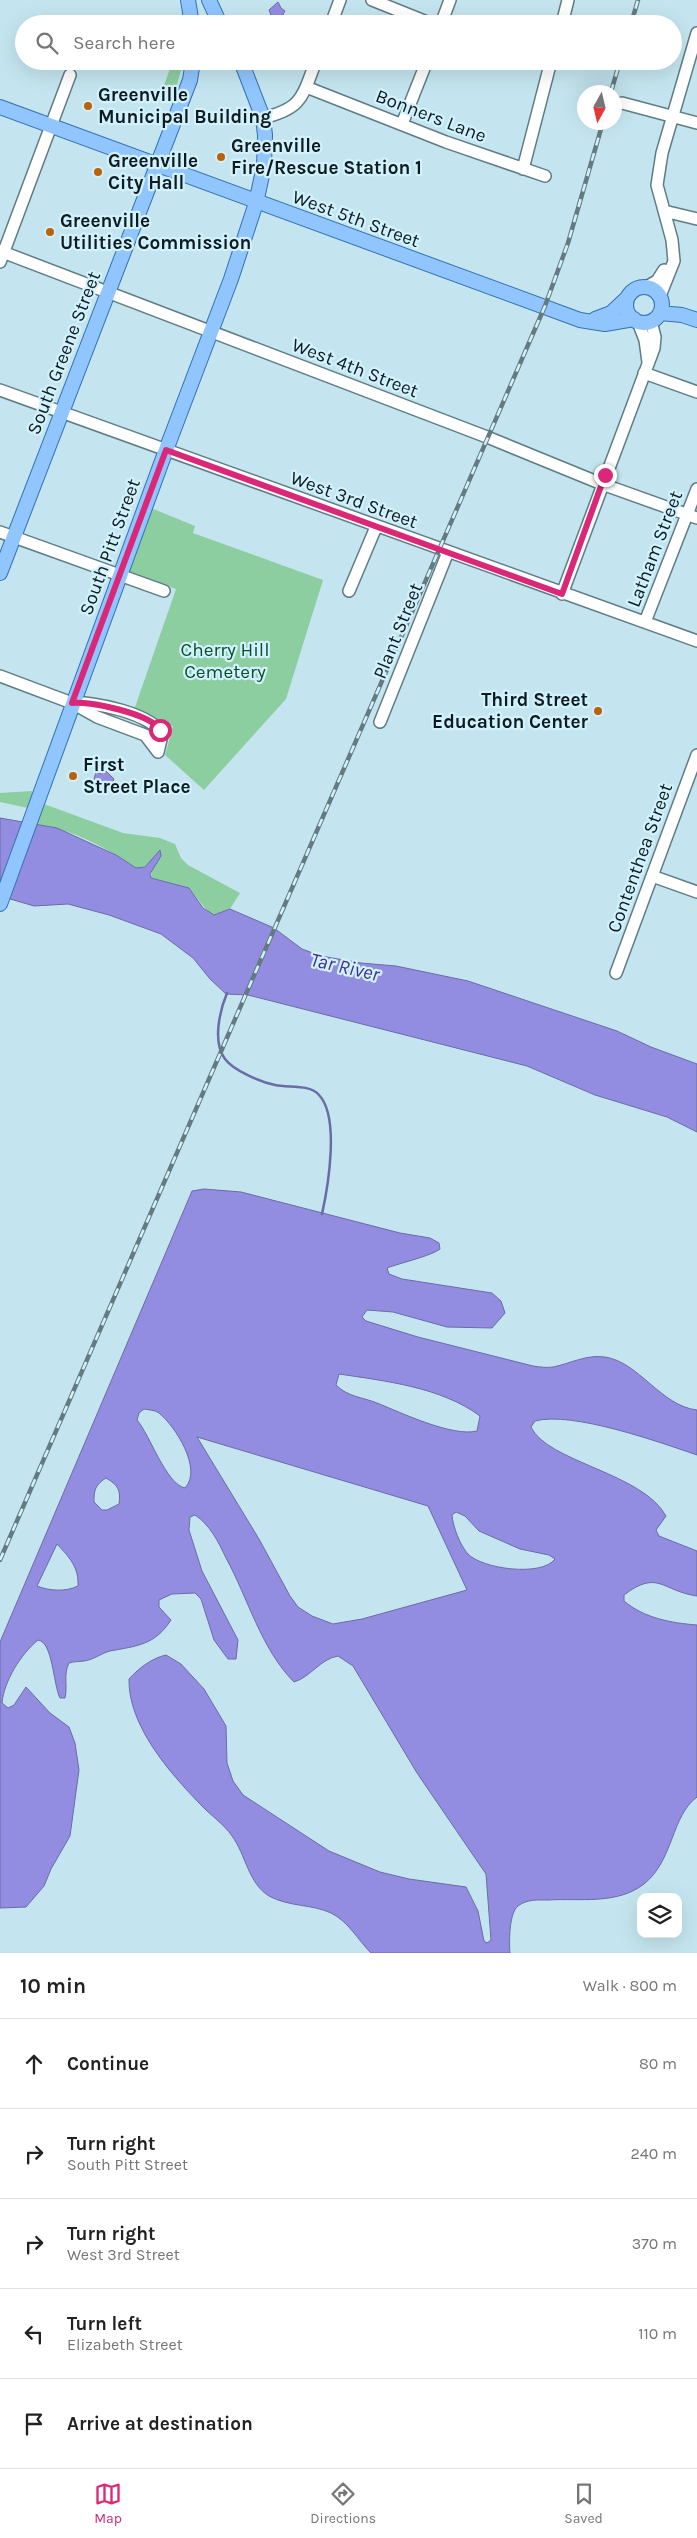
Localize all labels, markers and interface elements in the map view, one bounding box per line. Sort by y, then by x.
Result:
search box [15,15,682,70]
icon: search [33,29,61,57]
text: Search here [73,32,175,54]
place label: Greenville Municipal Building [98,84,271,128]
street label: Bonners Lane [373,85,489,147]
north arrow [577,85,622,130]
marker: Greenville Municipal Building [82,100,94,112]
place label: Greenville Fire/Rescue Station 1 [231,135,422,179]
place label: Greenville City Hall [108,150,198,194]
marker: Greenville Fire/Rescue Station 1 [215,151,227,163]
marker: Greenville City Hall [92,166,104,178]
street label: West 5th Street [289,186,423,252]
place label: Greenville Utilities Commission [60,210,251,254]
marker: Greenville Utilities Commission [44,226,56,238]
street label: South Greene Street [23,268,105,438]
street label: West 4th Street [289,334,421,402]
route end [594,464,617,487]
street label: West 3rd Street [287,467,421,533]
street label: South Pitt Street [75,476,145,618]
street label: Latham Street [623,488,687,610]
street label: Plant Street [369,580,427,682]
park label: Cherry Hill Cemetery [181,639,269,683]
place label: Third Street Education Center [432,689,589,733]
marker: Third Street Education Center [592,705,604,717]
route start [149,719,172,742]
place label: First Street Place [83,754,191,798]
marker: First Street Place [67,770,79,782]
street label: Contenthea Street [603,780,677,936]
water label: Tar River [308,948,383,986]
map controls [637,1893,682,1938]
button: layers [637,1893,682,1938]
text: 10 min [20,1974,86,1998]
text: Walk · 800 m [583,1976,677,1995]
icon: ahead [20,2050,48,2078]
text: Continue [67,2053,149,2075]
text: 80 m [639,2054,677,2073]
text: Turn right [67,2133,156,2155]
icon: right [20,2140,48,2168]
text: 240 m [631,2144,677,2163]
text: South Pitt Street [67,2155,188,2174]
text: Turn right [67,2223,156,2245]
icon: right [20,2230,48,2258]
text: 370 m [632,2234,677,2253]
text: West 3rd Street [67,2245,180,2264]
text: Turn left [67,2313,142,2335]
icon: left [20,2320,48,2348]
text: 110 m [638,2324,677,2343]
text: Elizabeth Street [67,2335,183,2354]
icon: arrive [20,2410,48,2438]
text: Arrive at destination [67,2413,253,2435]
tab: Map [94,2480,122,2527]
tab: Directions [310,2480,376,2527]
tab: Saved [564,2480,603,2527]

